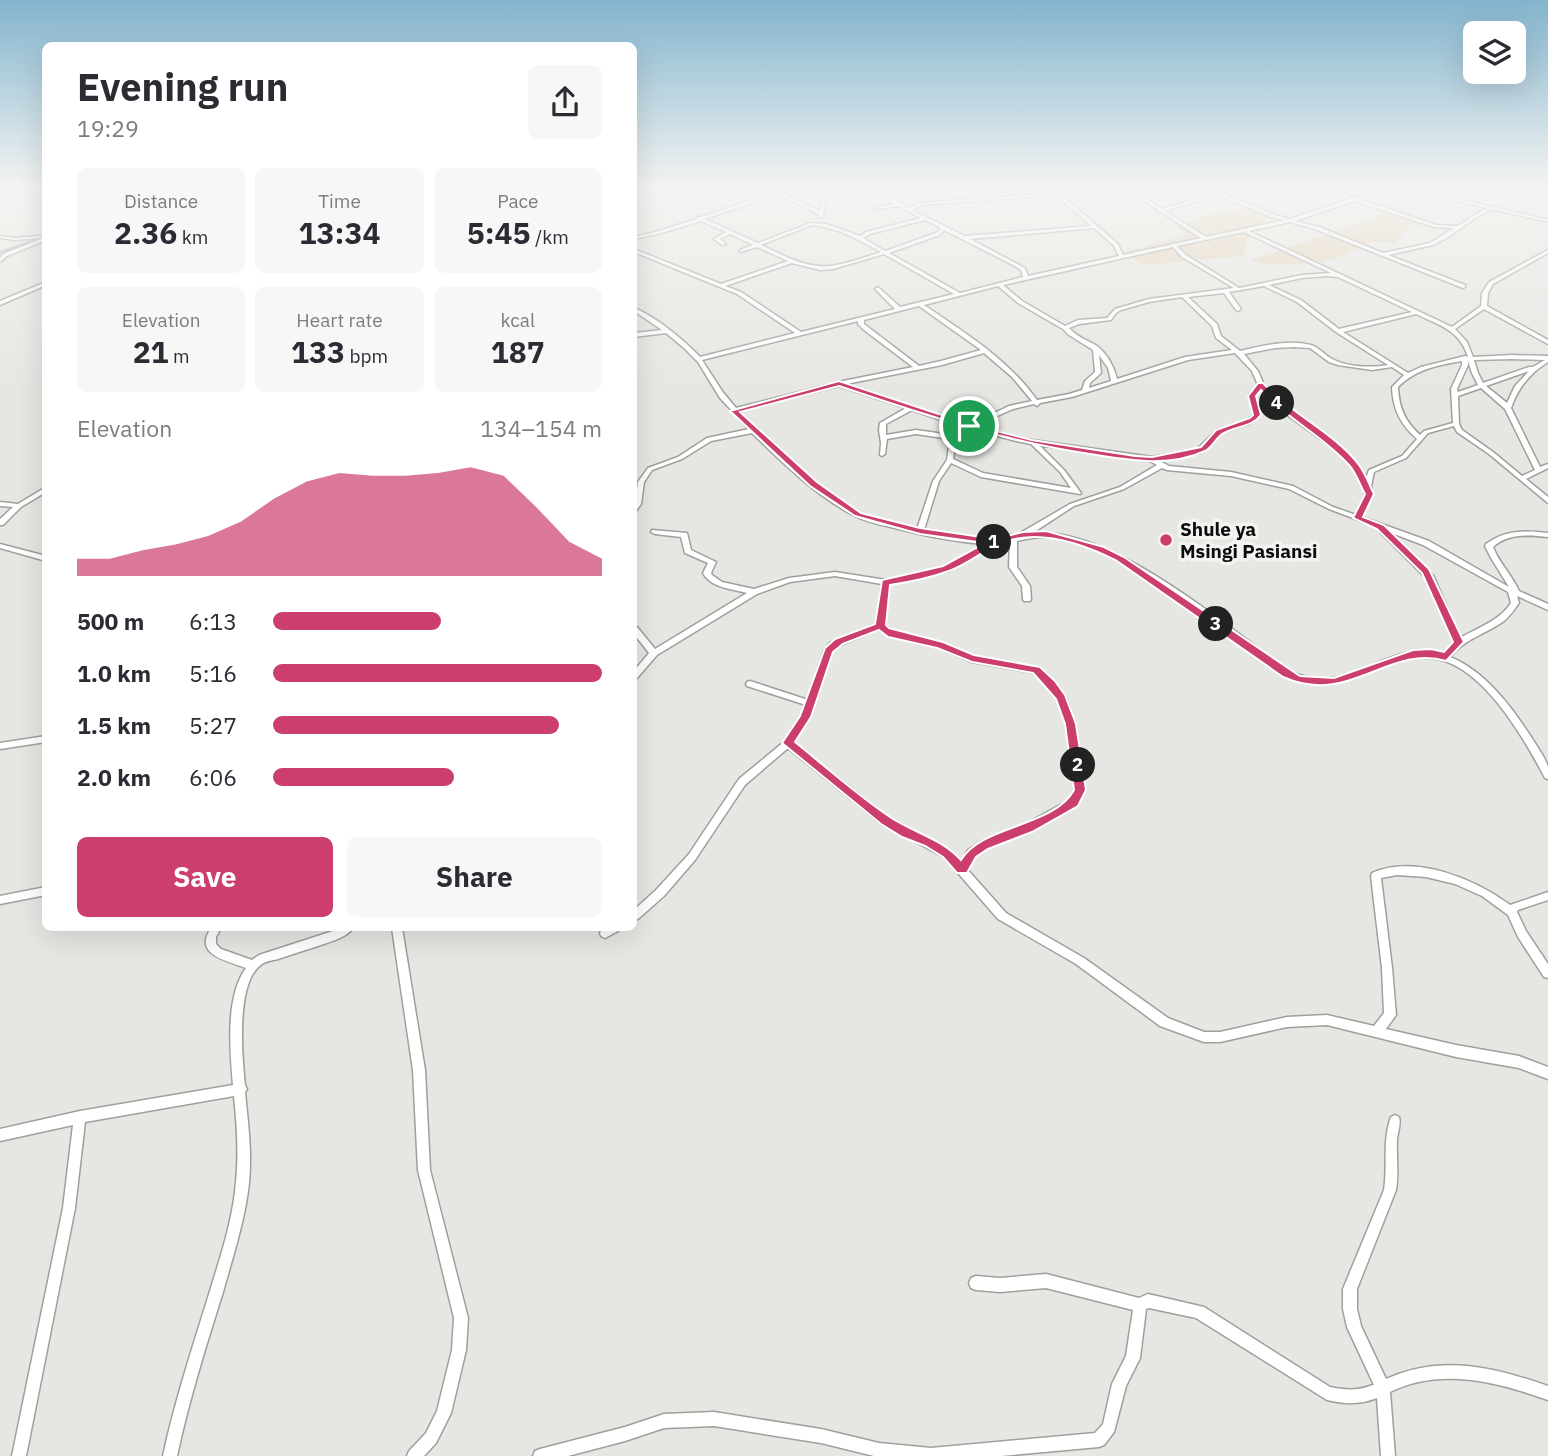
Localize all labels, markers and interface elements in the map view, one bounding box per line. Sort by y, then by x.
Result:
map controls [1463,21,1526,84]
button: layers [1463,21,1526,84]
text: Evening run [77,62,288,111]
button: share [528,65,602,139]
text: 19:29 [77,113,139,143]
text: Distance [124,189,198,213]
text: Time [318,189,361,213]
text: Pace [497,189,539,213]
text: 2.36 [114,213,177,252]
text: 13:34 [299,213,380,252]
text: 5:45 [467,213,531,252]
text: km [177,225,208,249]
text: /km [531,225,569,249]
text: Elevation [122,308,201,332]
text: Heart rate [296,308,383,332]
text: kcal [501,308,535,332]
text: 21 [133,332,169,371]
text: 133 [291,332,345,371]
text: 187 [491,332,545,371]
text: m [169,344,190,368]
text: bpm [345,344,388,368]
pin: 4 [1260,386,1294,420]
text: 4 [1271,390,1282,414]
pin [939,396,999,456]
icon: arrive [950,407,988,445]
text: Elevation [77,413,172,443]
text: 134–154 m [480,413,602,443]
place label: Shule ya Msingi Pasiansi [1180,517,1317,563]
pin: 1 [976,524,1012,560]
text: 1 [988,529,999,553]
marker: Shule ya Msingi Pasiansi [1158,532,1174,548]
text: 500 m [77,606,144,636]
text: 6:13 [189,606,237,636]
pin: 3 [1198,606,1234,642]
text: 3 [1210,611,1221,635]
text: 1.0 km [77,658,151,688]
text: 5:16 [189,658,237,688]
text: 1.5 km [77,710,151,740]
text: 5:27 [189,710,237,740]
pin: 2 [1060,748,1096,782]
text: 2 [1072,752,1083,776]
text: 2.0 km [77,762,151,792]
text: 6:06 [189,762,237,792]
button: Save [77,837,333,917]
button: Share [347,837,602,917]

